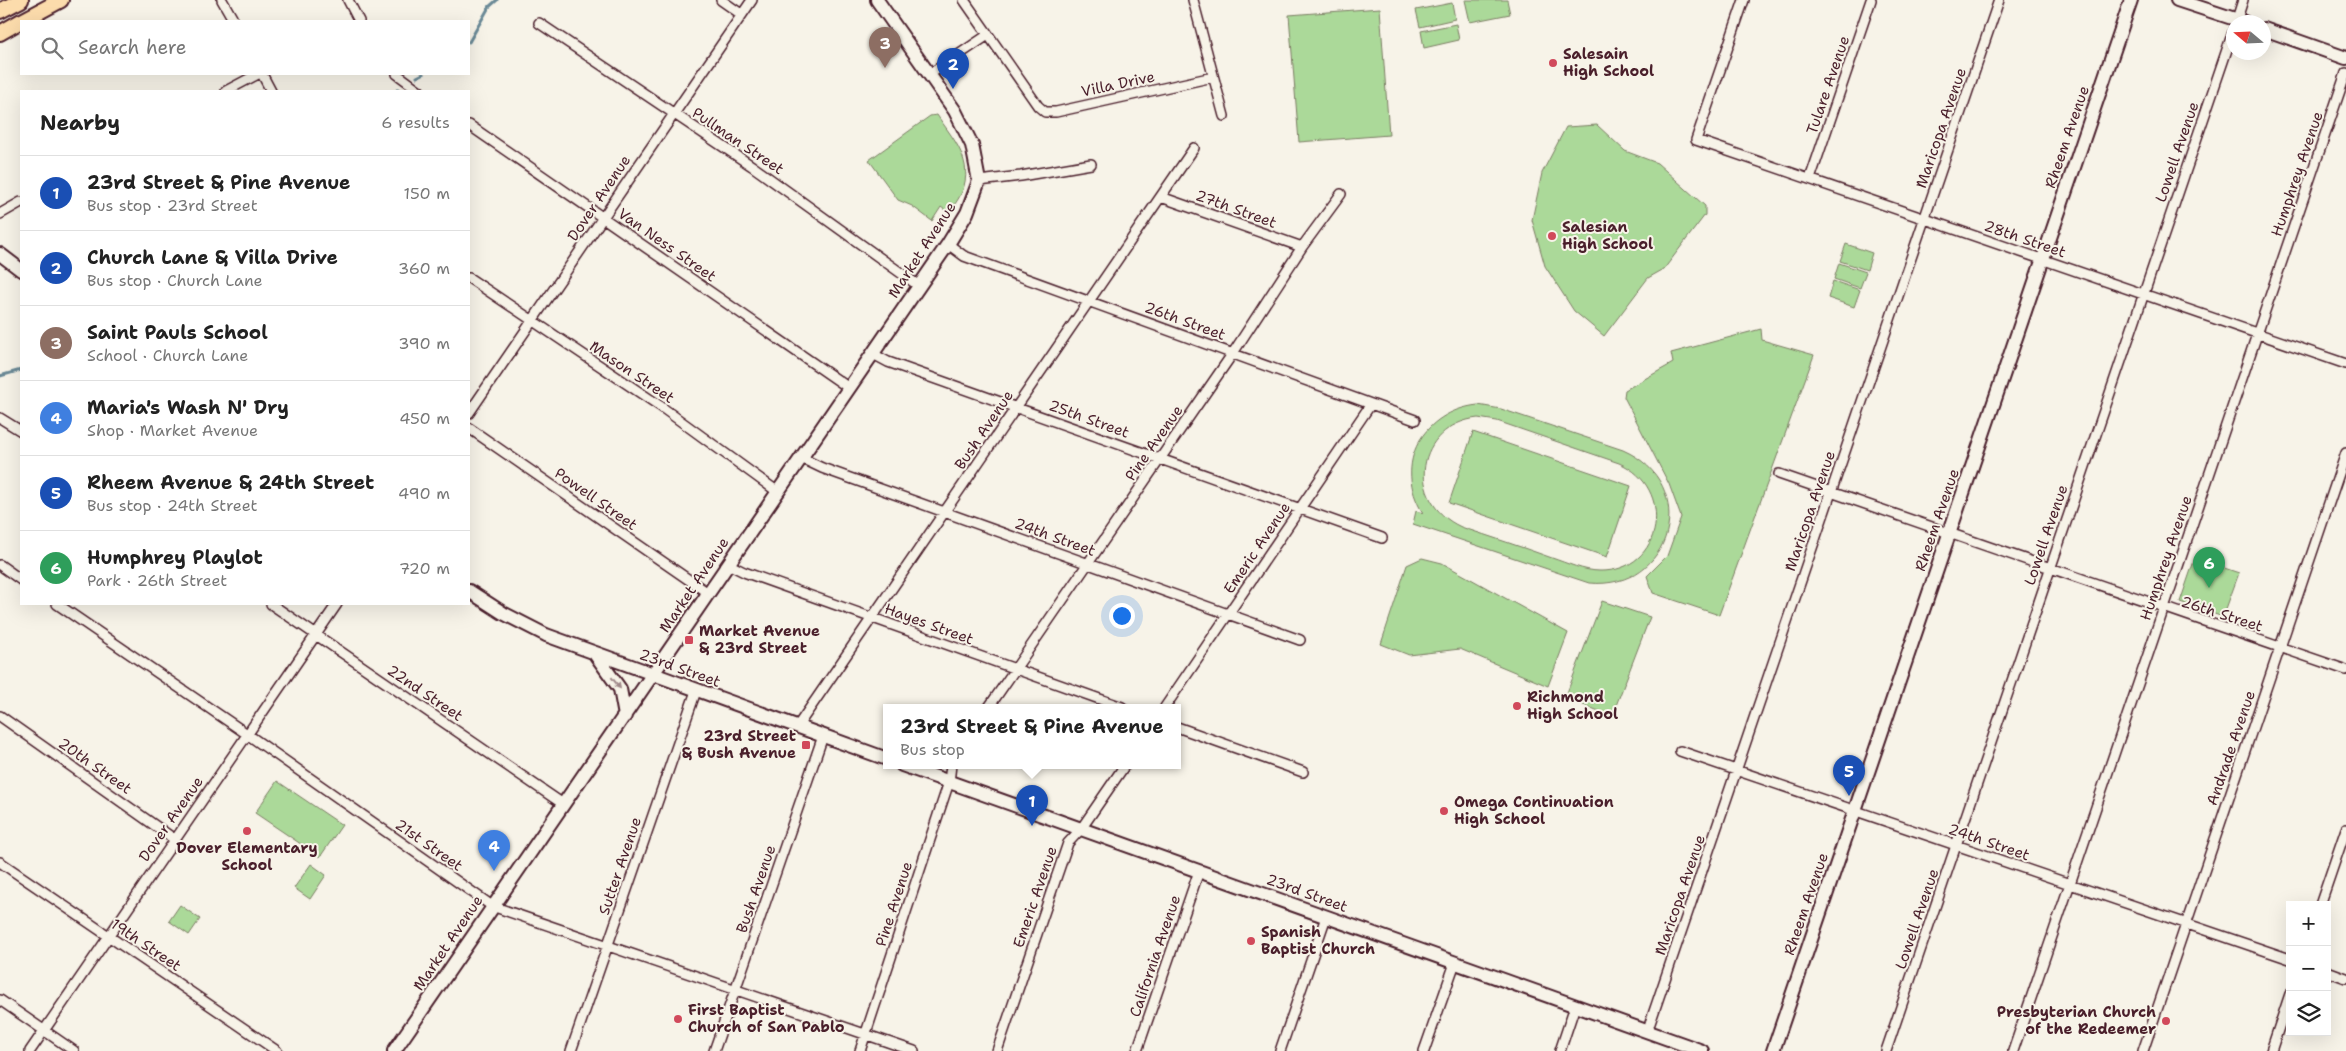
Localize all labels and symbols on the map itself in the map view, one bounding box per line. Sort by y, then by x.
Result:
north arrow [2226,15,2271,60]
pin: 3 [869,27,901,68]
street label: Tulare Avenue [1802,33,1854,137]
place label: Salesain High School [1563,44,1654,81]
pin: 2 [937,48,969,89]
marker: Salesain High School [1547,57,1559,69]
street label: Maricopa Avenue [1911,65,1971,191]
street label: Villa Drive [1080,66,1156,102]
street label: Rheem Avenue [2040,83,2094,191]
street label: Lowell Avenue [2150,99,2204,205]
street label: Pullman Street [688,103,788,179]
street label: Humphrey Avenue [2266,109,2328,239]
street label: Dover Avenue [563,151,635,245]
street label: 27th Street [1193,185,1279,233]
street label: Market Avenue [883,198,961,302]
street label: Van Ness Street [614,204,720,286]
street label: 28th Street [1981,216,2069,262]
place label: Salesian High School [1562,217,1653,254]
marker: Salesian High School [1546,230,1558,242]
street label: 26th Street [1142,297,1228,345]
street label: Mason Street [586,336,678,408]
street label: Bush Avenue [950,386,1018,474]
street label: 25th Street [1046,395,1132,443]
street label: Pine Avenue [1120,401,1188,485]
street label: Maricopa Avenue [1780,448,1840,574]
street label: Powell Street [551,463,641,535]
street label: Rheem Avenue [1910,466,1964,574]
street label: Lowell Avenue [2019,482,2073,588]
street label: Humphrey Avenue [2135,493,2197,623]
street label: Emeric Avenue [1219,498,1295,598]
street label: 24th Street [1012,513,1098,561]
street label: Market Avenue [655,533,733,637]
pin: 6 [2193,547,2225,588]
street label: 26th Street [2179,591,2265,637]
street label: Hayes Street [882,599,976,649]
your location [1109,603,1135,629]
place label: Market Avenue & 23rd Street [699,621,820,658]
marker: Market Avenue & 23rd Street [683,634,695,646]
street label: 23rd Street [637,644,723,692]
street label: 22nd Street [383,660,467,726]
one-way arrow [610,676,621,689]
place label: Richmond High School [1527,687,1618,724]
street label: Andrade Avenue [2202,688,2260,808]
marker: Richmond High School [1511,700,1523,712]
place label: 23rd Street & Bush Avenue [682,726,796,763]
street label: 20th Street [54,733,136,799]
marker: 23rd Street & Bush Avenue [800,739,812,751]
pin: 5 [1833,755,1865,796]
street label: Dover Avenue [134,772,208,866]
pin: 1 [1016,785,1048,826]
place label: Omega Continuation High School [1454,792,1614,829]
marker: Omega Continuation High School [1438,805,1450,817]
street label: 21st Street [391,814,467,876]
street label: Sutter Avenue [594,814,646,918]
street label: 24th Street [1946,819,2032,865]
marker: Dover Elementary School [241,825,253,837]
pin: 4 [478,830,510,871]
street label: Maricopa Avenue [1650,832,1710,958]
place label: Dover Elementary School [176,838,318,875]
street label: Bush Avenue [732,842,780,936]
street label: Emeric Avenue [1008,844,1062,950]
street label: Rheem Avenue [1779,850,1833,958]
street label: Pine Avenue [871,859,917,949]
street label: Lowell Avenue [1890,866,1944,972]
street label: 23rd Street [1264,869,1350,917]
street label: Market Avenue [409,891,487,995]
street label: California Avenue [1125,892,1185,1020]
street label: 19th Street [107,914,185,976]
place label: Spanish Baptist Church [1261,922,1375,959]
marker: Spanish Baptist Church [1245,935,1257,947]
place label: First Baptist Church of San Pablo [688,1000,845,1037]
place label: Presbyterian Church of the Redeemer [1997,1002,2156,1039]
marker: First Baptist Church of San Pablo [672,1013,684,1025]
marker: Presbyterian Church of the Redeemer [2160,1015,2172,1027]

